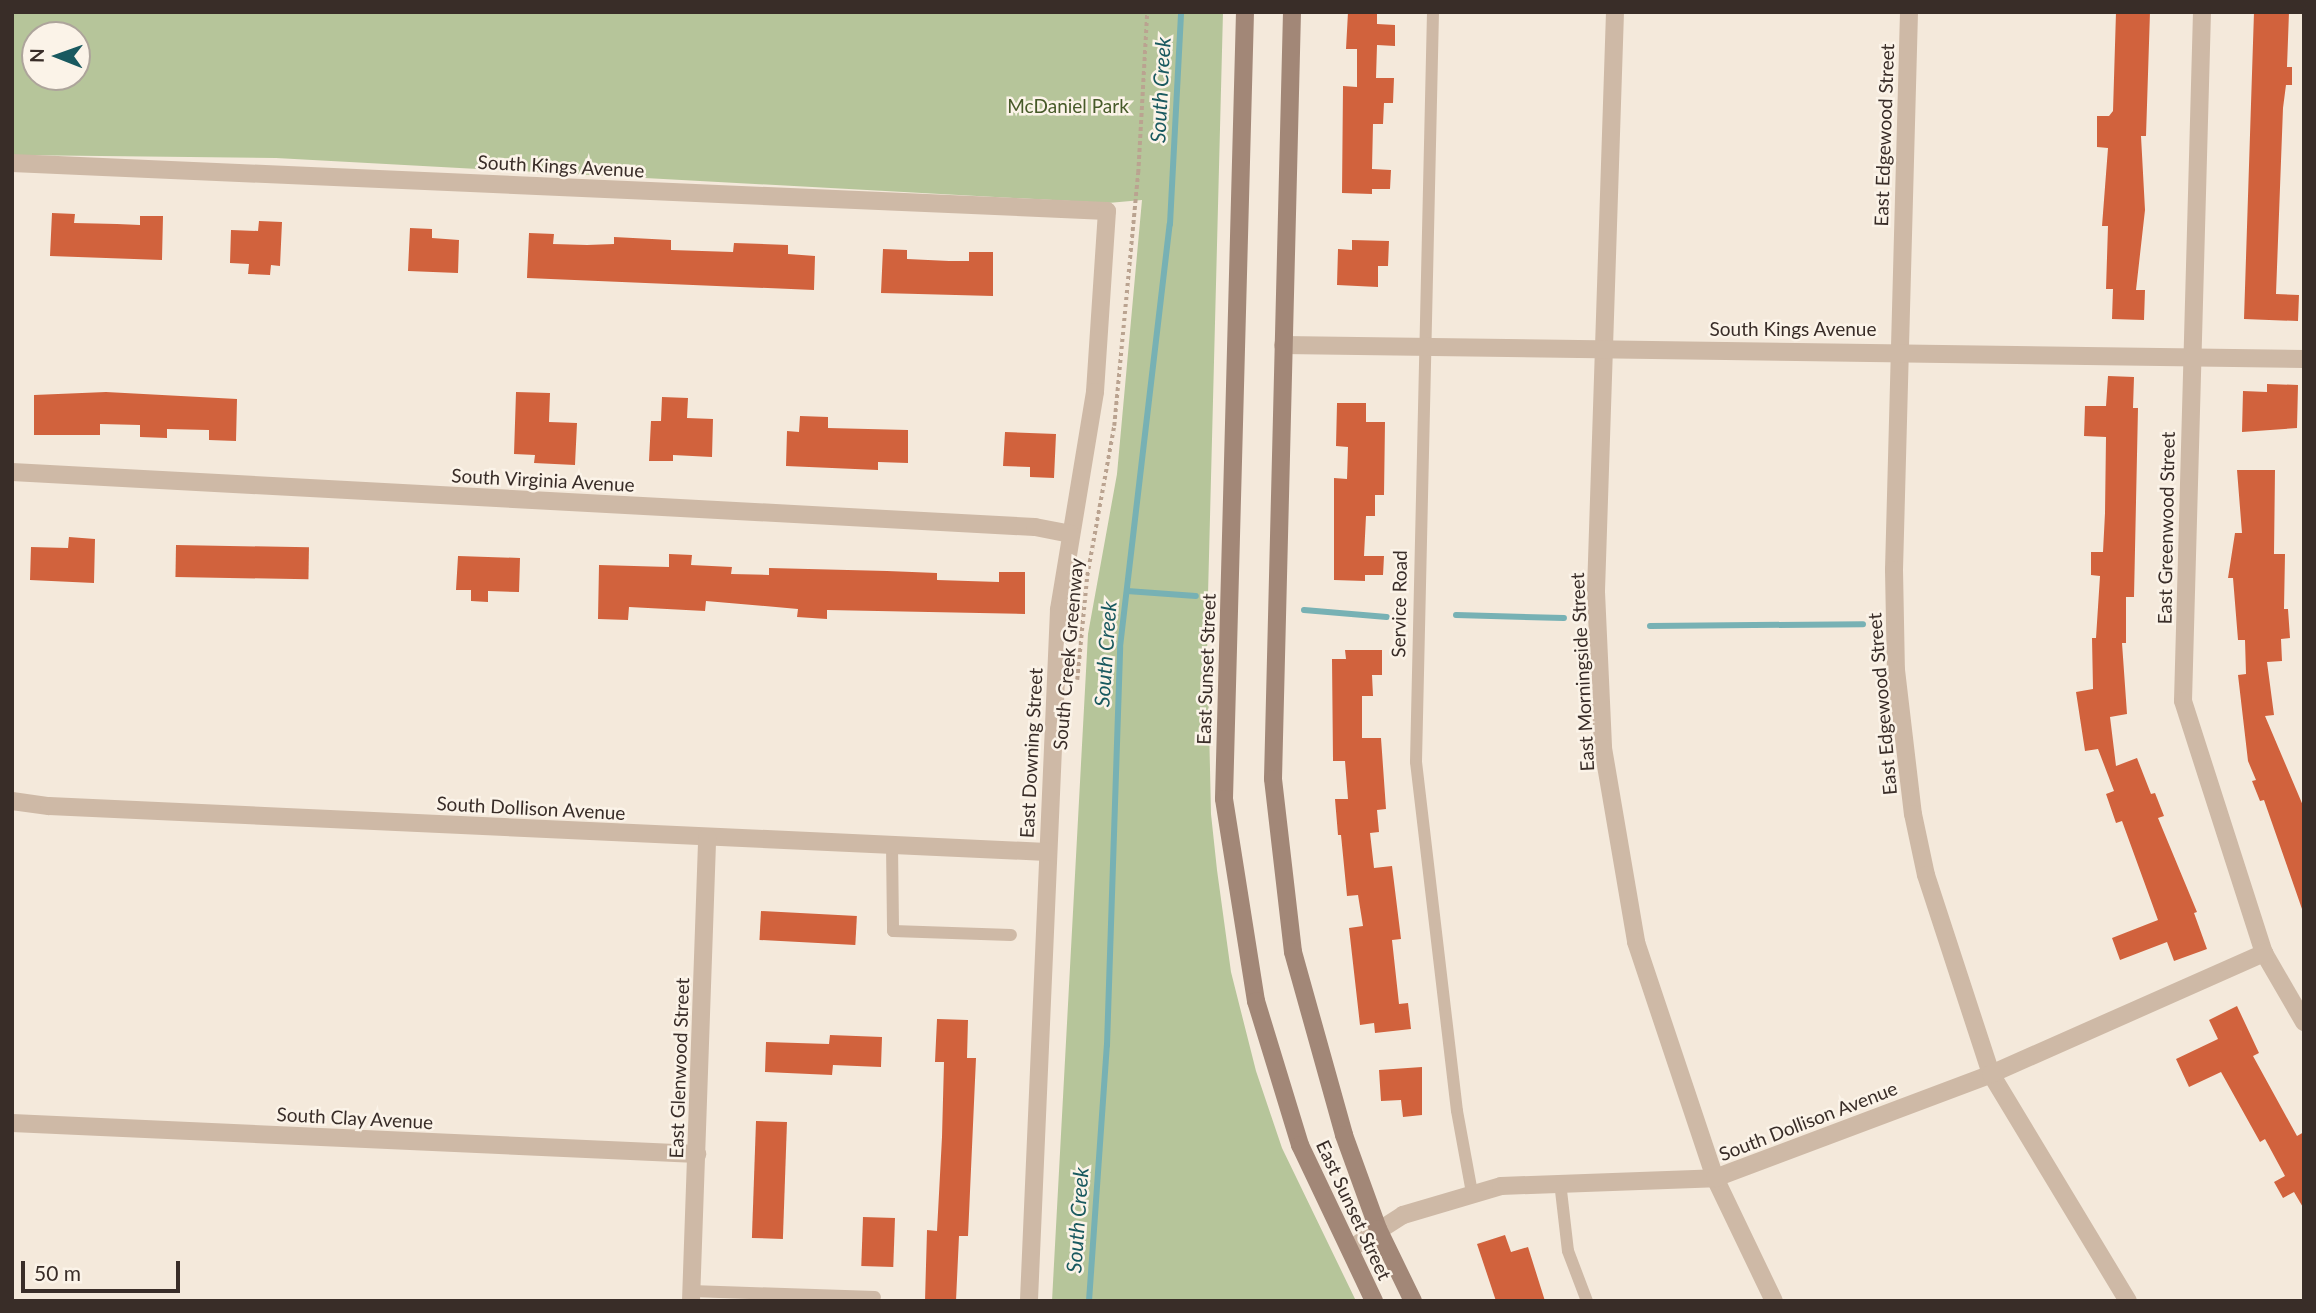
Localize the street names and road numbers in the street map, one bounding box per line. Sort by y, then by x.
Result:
street label: East Edgewood Street [1869,43,1899,227]
street label: South Kings Avenue [477,150,645,182]
street label: South Kings Avenue [1709,318,1877,340]
street label: East Greenwood Street [2153,431,2179,625]
street label: South Virginia Avenue [450,464,636,496]
street label: Service Road [1387,550,1411,658]
street label: South Creek Greenway [1048,557,1088,751]
street label: East Morningside Street [1565,572,1599,772]
street label: East Sunset Street [1192,593,1220,745]
street label: East Edgewood Street [1863,612,1901,796]
street label: East Downing Street [1015,667,1047,839]
street label: South Dollison Avenue [436,792,626,824]
street label: East Glenwood Street [664,977,694,1159]
street label: South Dollison Avenue [1715,1076,1901,1166]
street label: South Clay Avenue [276,1102,434,1134]
street label: East Sunset Street [1312,1137,1396,1283]

